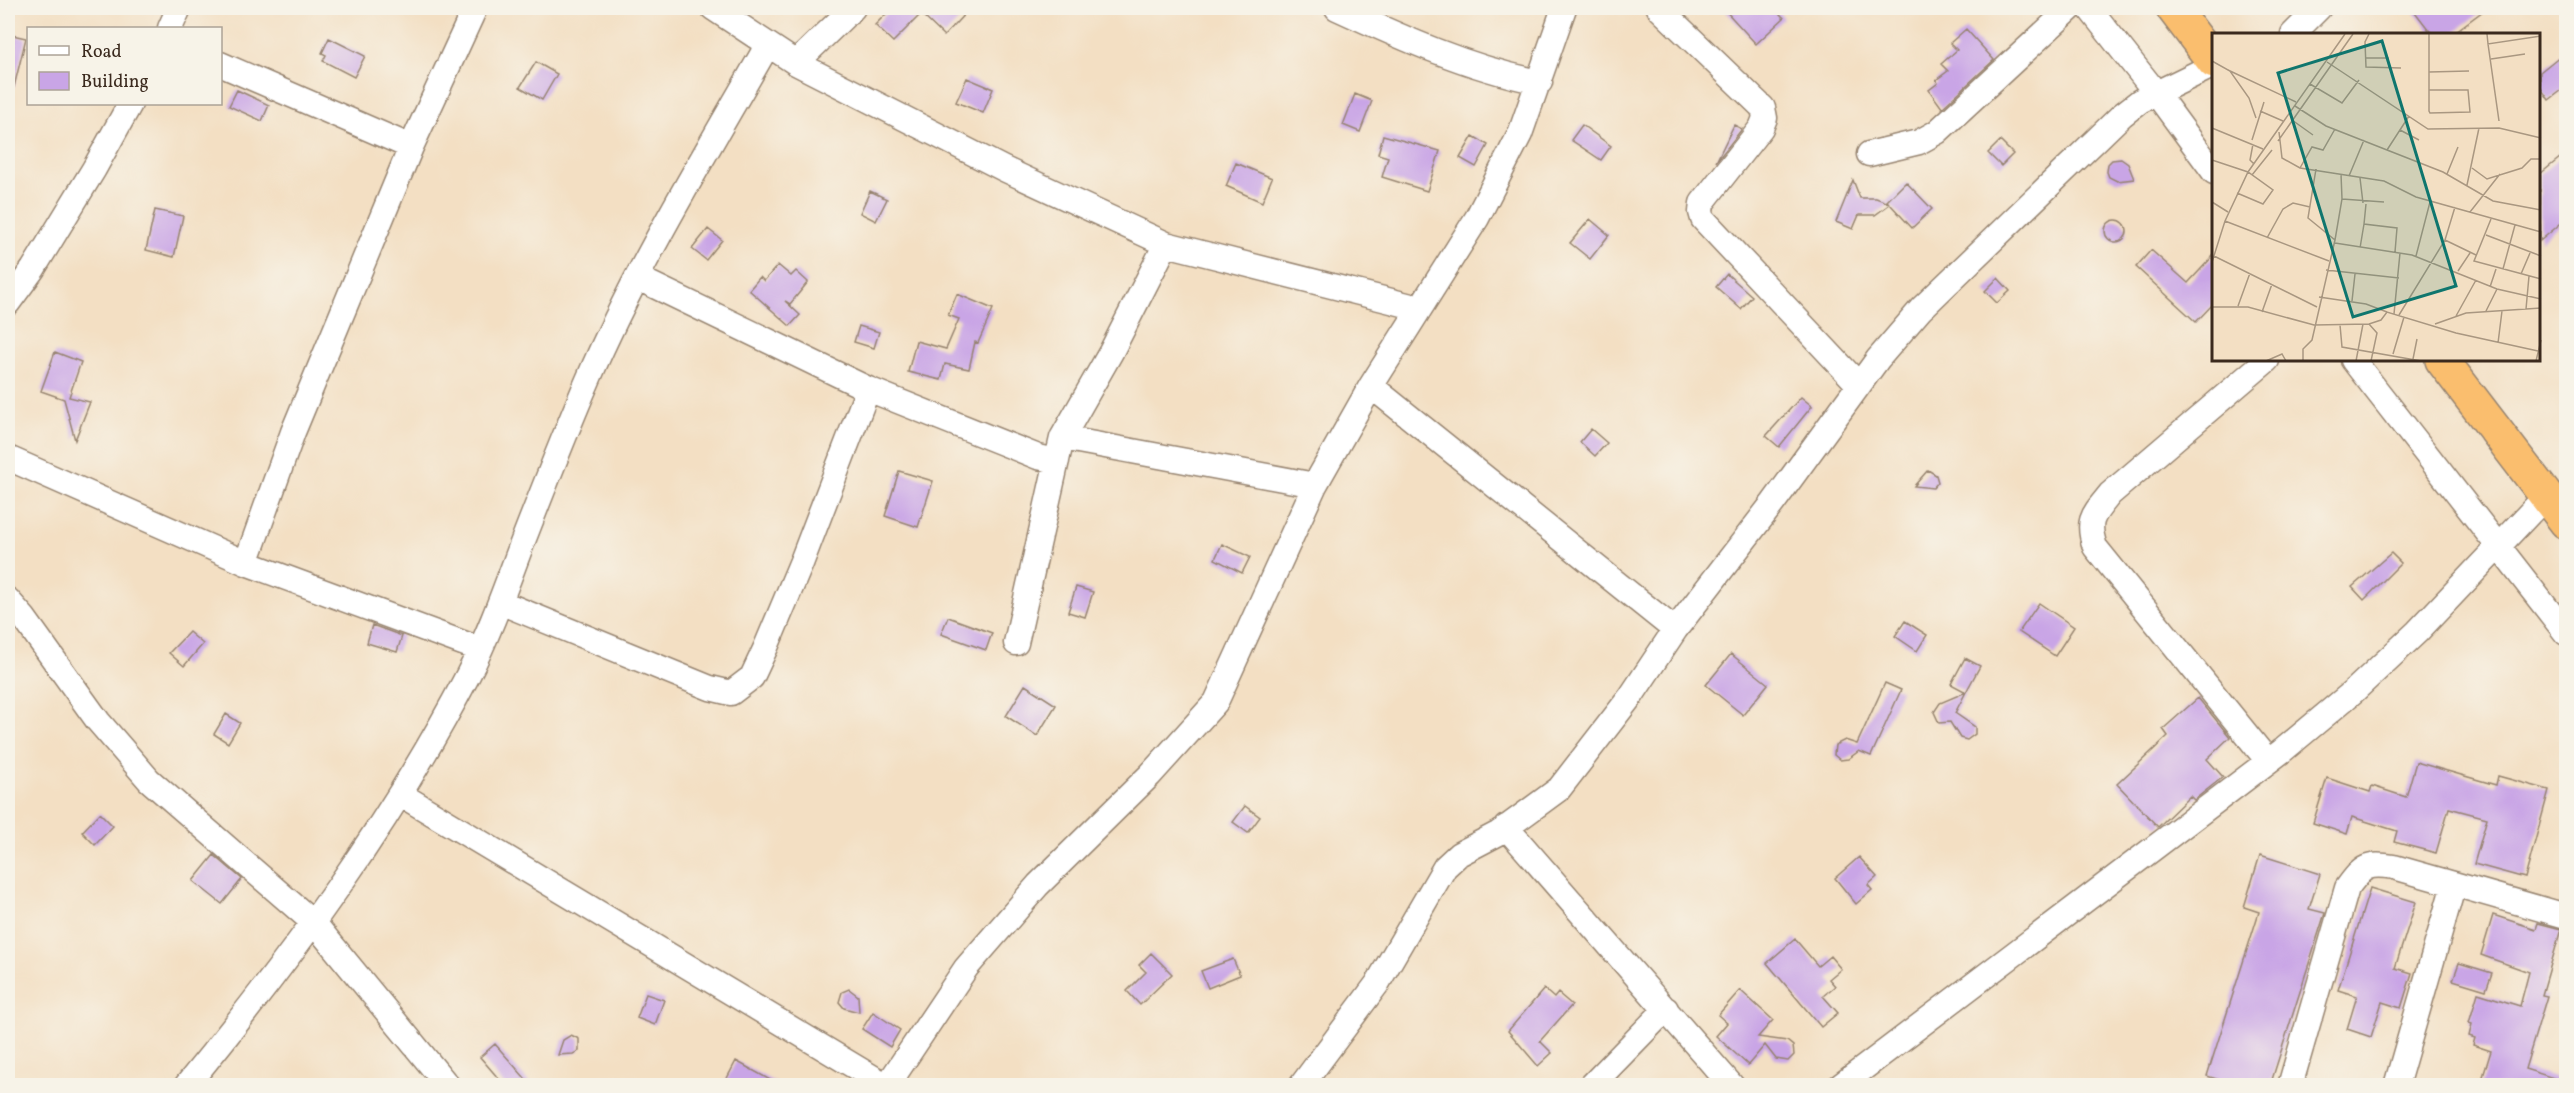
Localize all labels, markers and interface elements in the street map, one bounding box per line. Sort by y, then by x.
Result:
legend [27,27,222,105]
inset map [2212,33,2541,362]
text: Road [81,40,122,65]
text: Building [81,70,149,95]

